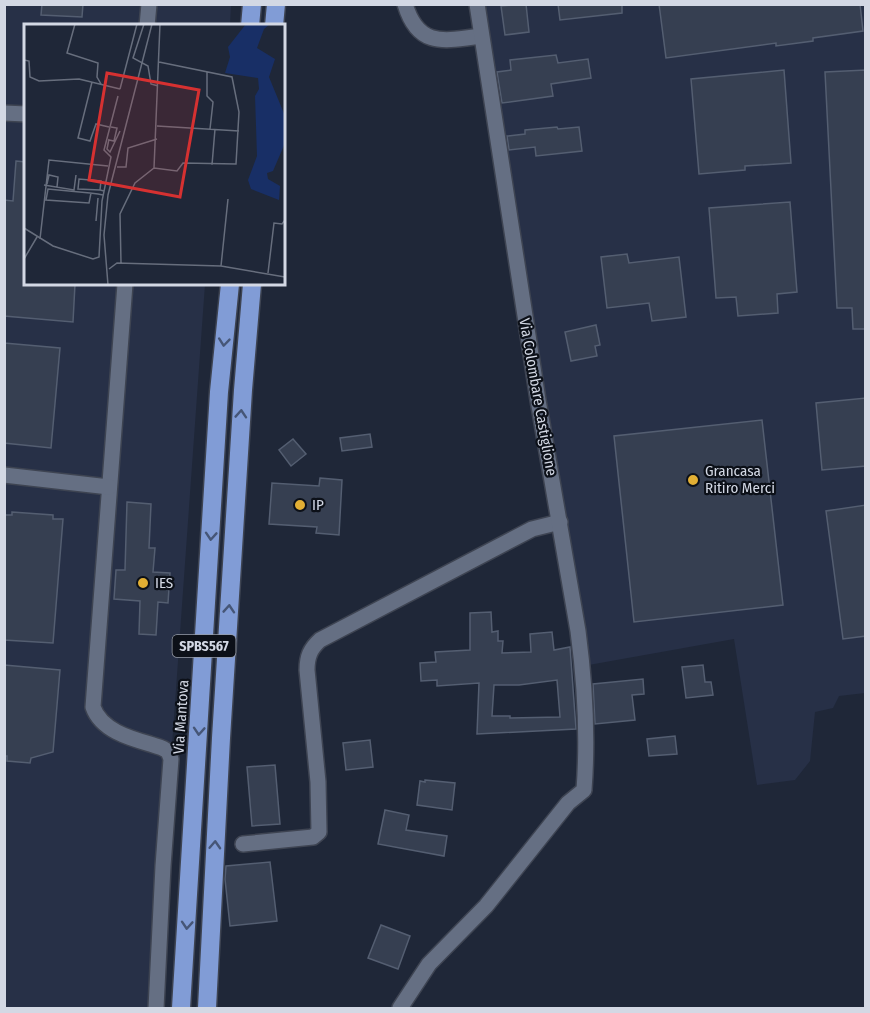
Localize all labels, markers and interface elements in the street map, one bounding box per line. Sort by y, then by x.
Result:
inset map [24,24,285,285]
street label: Via Colombare Castiglione [515,317,561,477]
one-way arrow [218,337,231,346]
one-way arrow [235,409,248,418]
place label: Grancasa Ritiro Merci [705,462,775,497]
marker: Grancasa Ritiro Merci [686,473,700,487]
place label: IP [312,496,324,514]
marker: IP [293,498,307,512]
one-way arrow [204,532,217,541]
place label: IES [155,574,173,592]
marker: IES [136,576,150,590]
one-way arrow [222,604,235,613]
road number: SPBS567 [172,635,236,657]
street label: Via Mantova [169,679,193,755]
one-way arrow [192,726,205,735]
one-way arrow [209,841,222,850]
one-way arrow [180,921,193,930]

